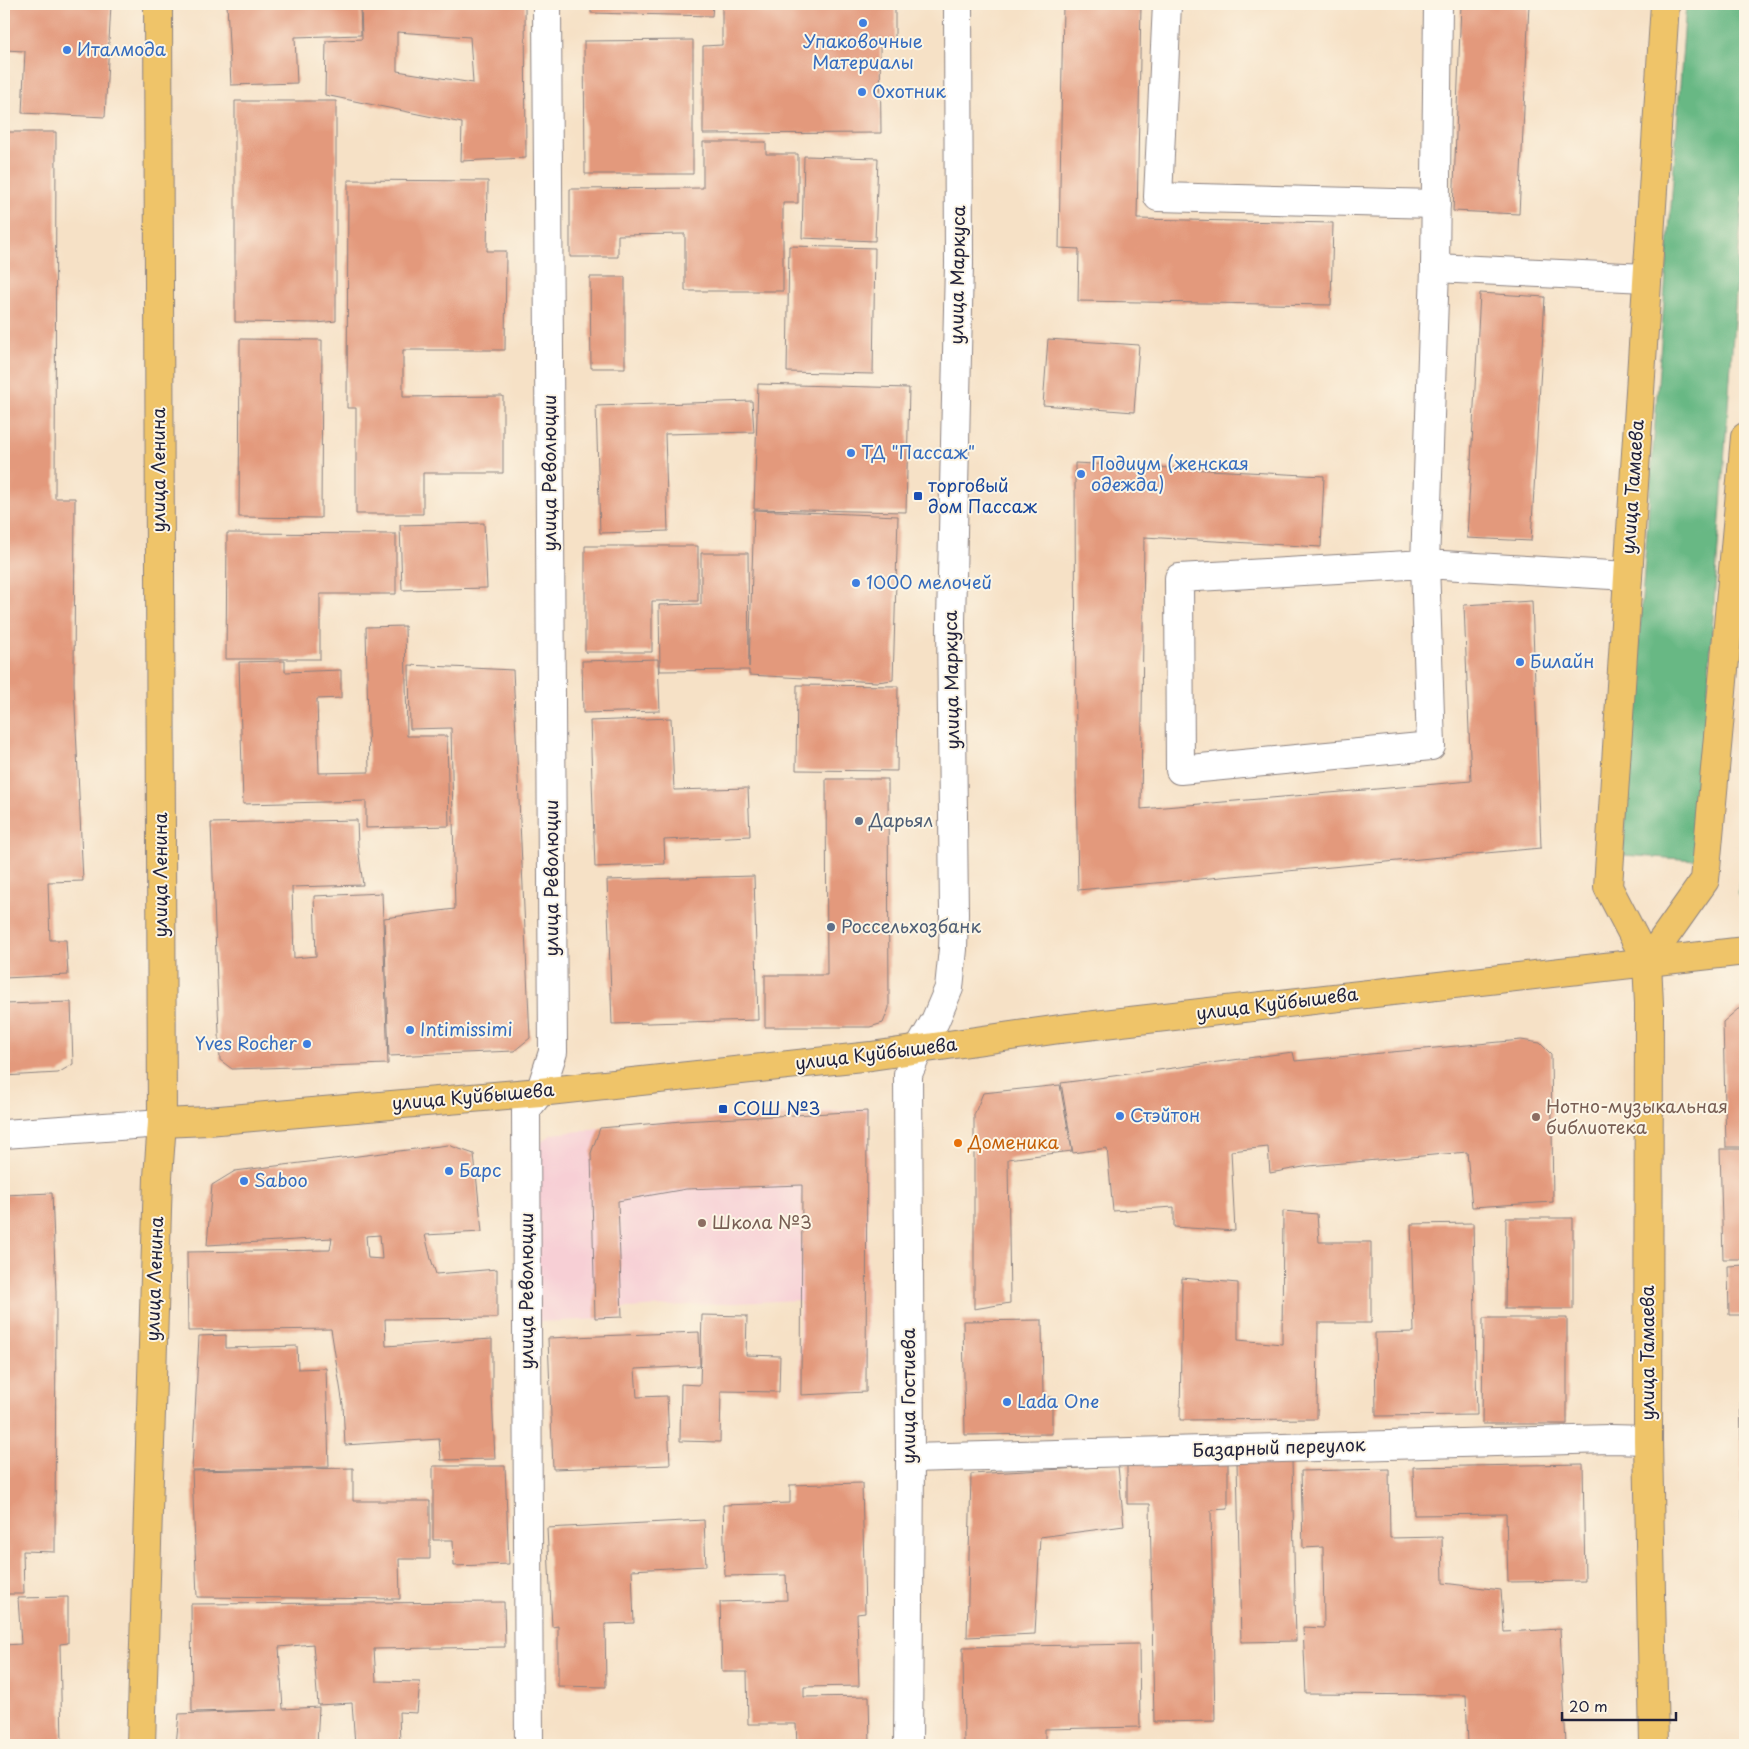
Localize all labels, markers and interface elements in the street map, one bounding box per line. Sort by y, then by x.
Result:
marker: Упаковочные Материалы [857,17,869,29]
place label: Упаковочные Материалы [803,27,923,75]
place label: Италмода [77,35,167,62]
marker: Италмода [61,44,73,56]
place label: Охотник [872,77,946,104]
marker: Охотник [856,86,868,98]
street label: улица Маркуса [942,204,971,345]
street label: улица Революции [535,394,562,552]
street label: улица Ленина [144,407,171,532]
street label: улица Тамаева [1613,418,1650,555]
place label: ТД "Пассаж" [861,438,975,465]
marker: ТД "Пассаж" [845,447,857,459]
place label: Подиум (женская одежда) [1091,449,1249,497]
marker: Подиум (женская одежда) [1075,468,1087,480]
place label: торговый дом Пассаж [928,471,1038,519]
marker: торговый дом Пассаж [912,490,924,502]
place label: 1000 мелочей [866,568,992,595]
marker: 1000 мелочей [850,577,862,589]
street label: улица Маркуса [936,609,965,750]
place label: Билайн [1530,647,1594,674]
marker: Билайн [1514,656,1526,668]
street label: улица Революции [537,799,564,957]
place label: Дарьял [868,806,933,833]
street label: улица Ленина [146,812,173,937]
marker: Дарьял [853,815,865,827]
place label: Россельхозбанк [841,912,981,939]
marker: Россельхозбанк [825,921,837,933]
street label: улица Куйбышева [1194,979,1360,1026]
place label: Intimissimi [420,1015,513,1042]
marker: Intimissimi [404,1024,416,1036]
place label: Yves Rocher [195,1029,298,1056]
street label: улица Куйбышева [793,1029,959,1076]
marker: Yves Rocher [301,1038,313,1050]
street label: улица Куйбышева [391,1075,556,1116]
place label: Нотно-музыкальная библиотека [1546,1092,1728,1140]
place label: СОШ №3 [733,1094,820,1121]
place label: Стэйтон [1130,1101,1200,1128]
marker: СОШ №3 [717,1103,729,1115]
marker: Стэйтон [1114,1110,1126,1122]
marker: Нотно-музыкальная библиотека [1530,1111,1542,1123]
place label: Доменика [967,1128,1060,1155]
marker: Доменика [952,1137,964,1149]
place label: Барс [459,1156,501,1183]
marker: Барс [443,1165,455,1177]
place label: Saboo [254,1166,308,1193]
marker: Saboo [238,1175,250,1187]
place label: Школа №3 [712,1208,812,1235]
street label: улица Революции [512,1212,539,1370]
street label: улица Ленина [138,1215,169,1342]
marker: Школа №3 [696,1217,708,1229]
street label: улица Тамаева [1633,1285,1660,1421]
street label: улица Гостиева [894,1327,921,1464]
place label: Lada One [1017,1387,1099,1414]
marker: Lada One [1001,1396,1013,1408]
street label: Базарный переулок [1192,1430,1366,1463]
scale bar [1562,1689,1675,1721]
text: 20 m [1569,1694,1608,1717]

